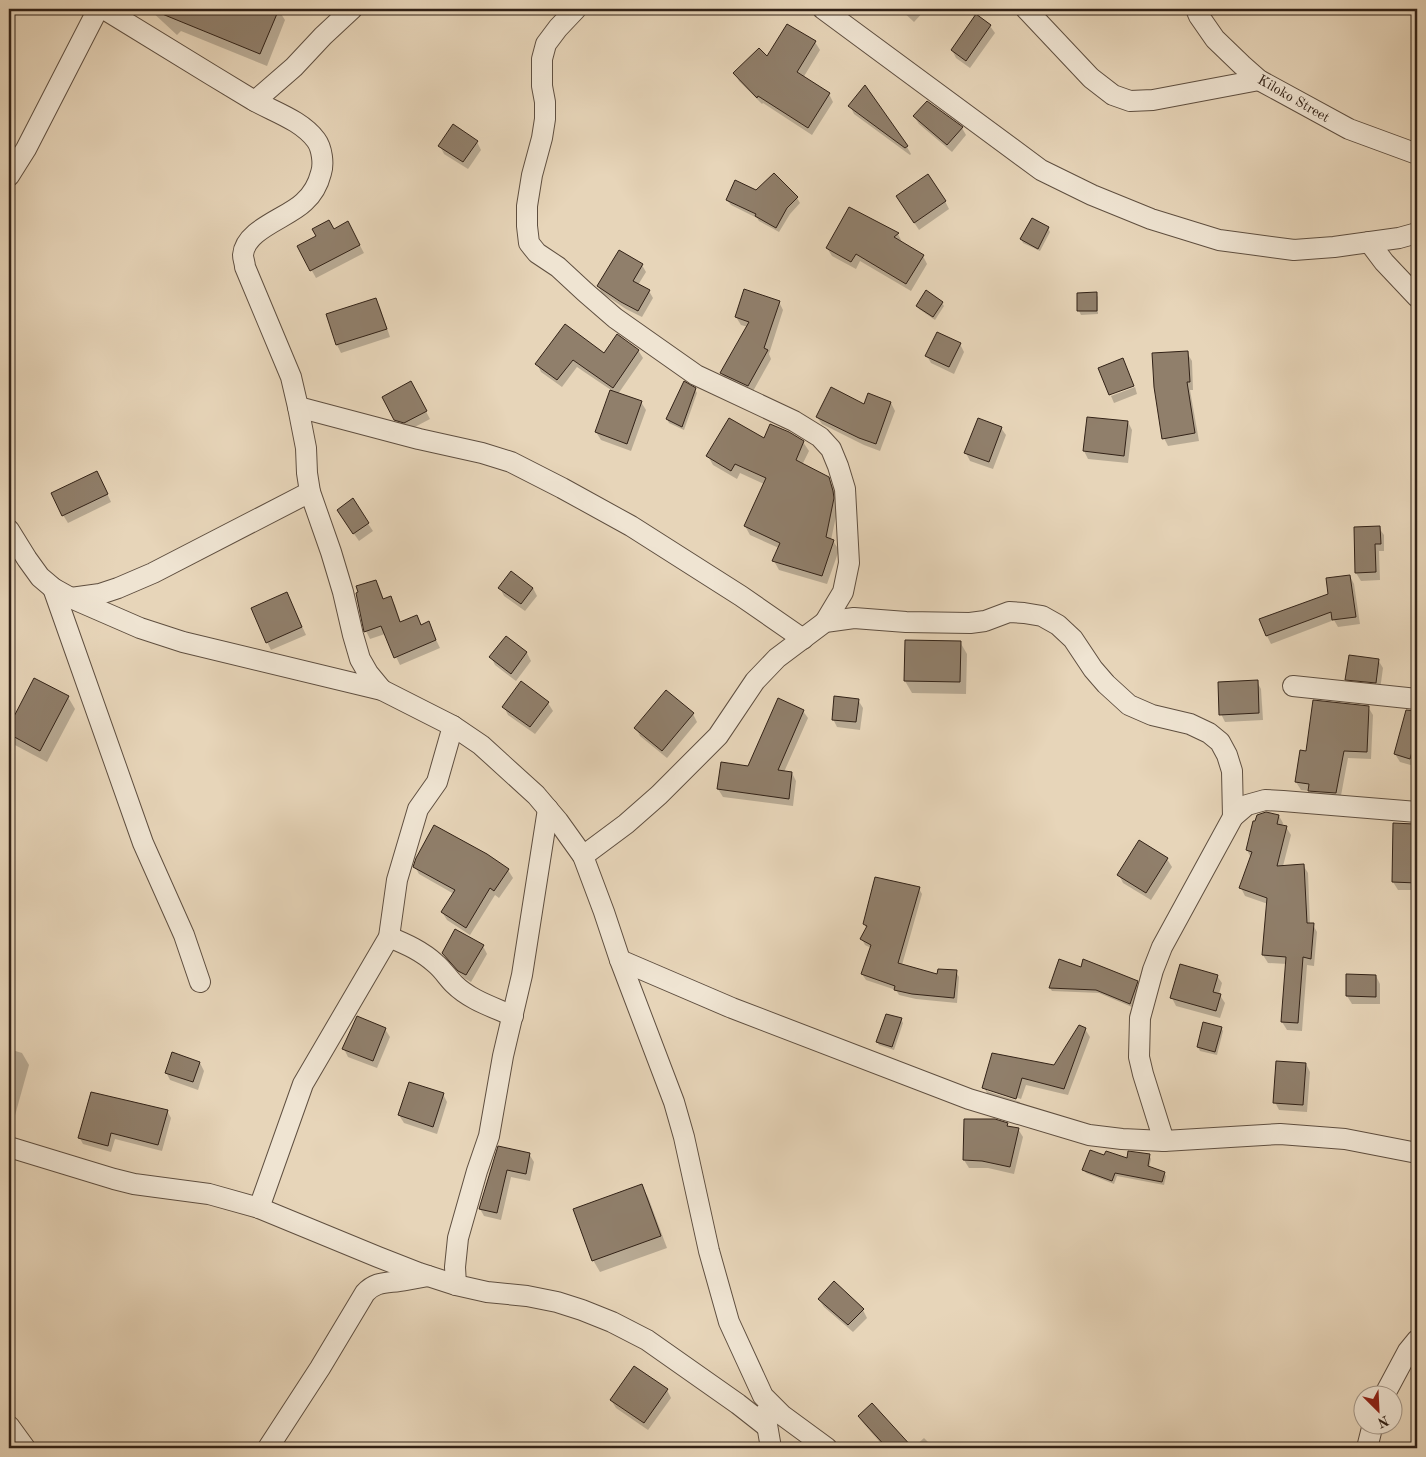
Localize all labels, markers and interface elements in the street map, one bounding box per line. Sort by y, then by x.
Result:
street label: Kiloko Street [1255,73,1332,125]
north arrow [1354,1384,1404,1434]
text: N [1375,1412,1391,1430]

